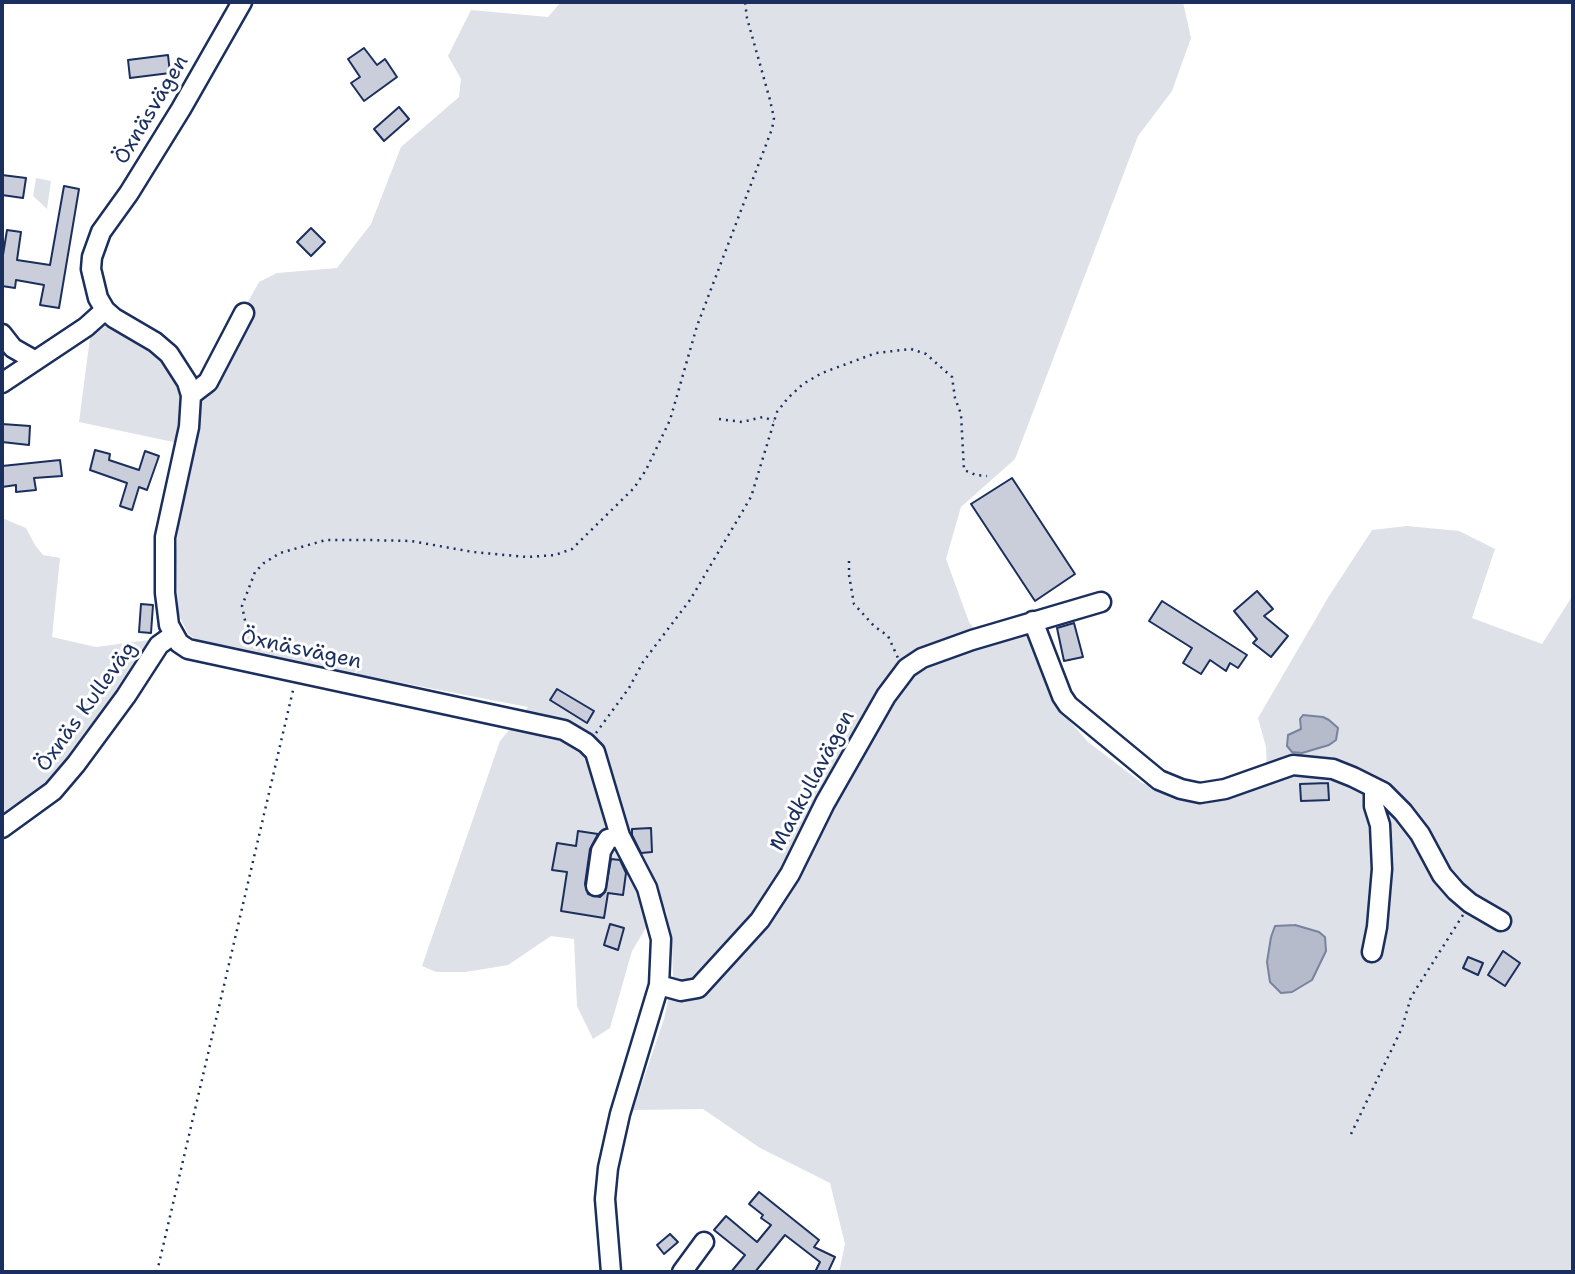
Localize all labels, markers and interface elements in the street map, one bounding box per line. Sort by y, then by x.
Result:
street label: Öxnäsvägen [110,51,194,169]
street label: Öxnäsvägen [238,625,364,675]
street label: Öxnäs Kulleväg [31,637,143,777]
street label: Madkullavägen [765,706,861,856]

